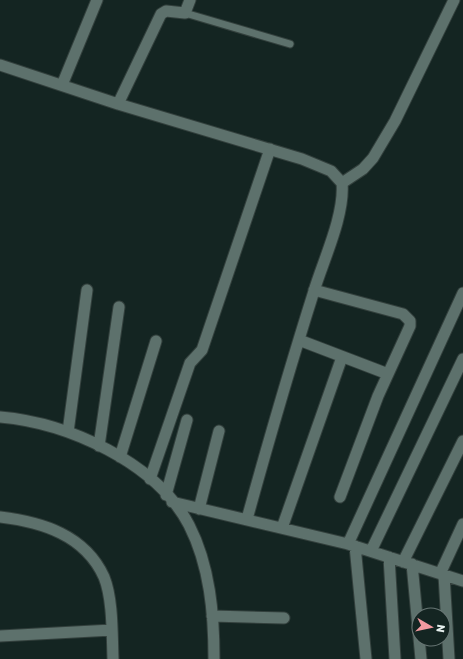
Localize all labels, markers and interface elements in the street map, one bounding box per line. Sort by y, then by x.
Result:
north arrow [411,607,451,647]
text: N [433,624,447,633]

